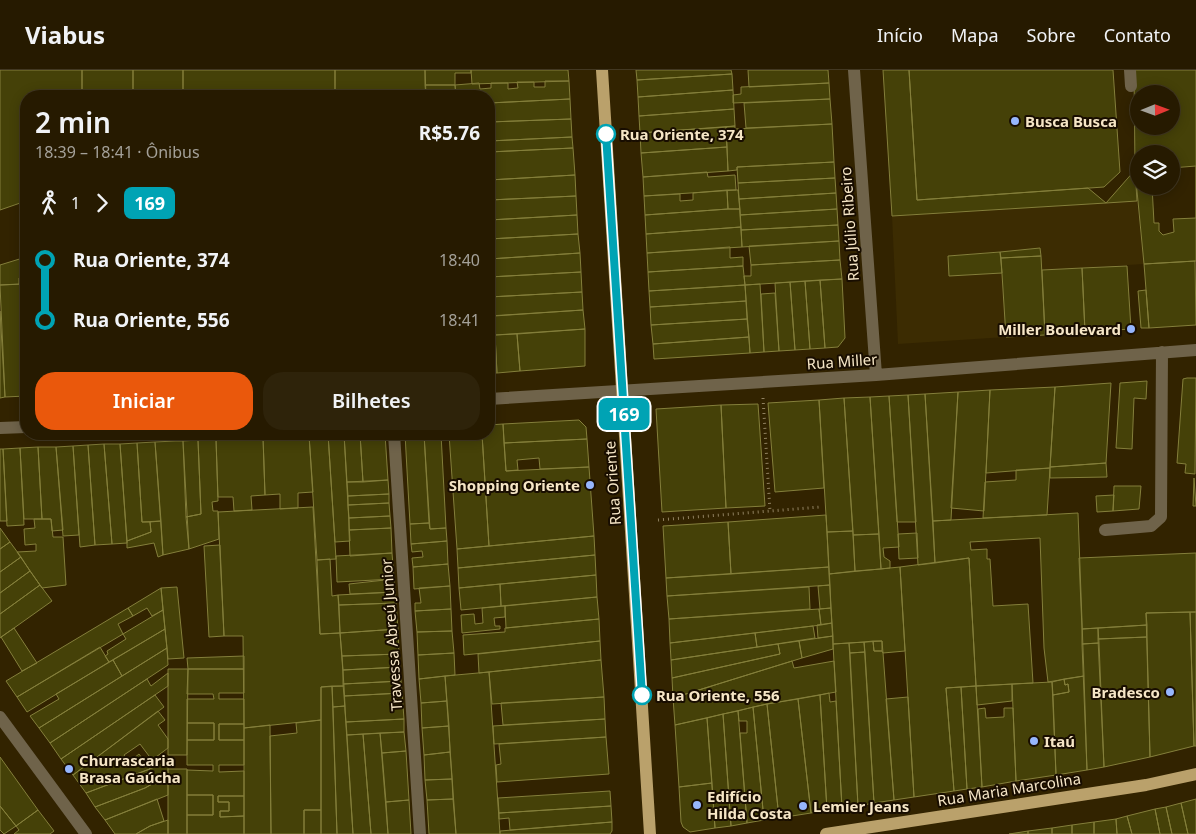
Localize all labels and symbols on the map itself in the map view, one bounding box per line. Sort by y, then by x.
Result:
north arrow [1130,85,1180,135]
place label: Busca Busca [1025,111,1117,131]
marker: Busca Busca [1009,115,1021,127]
marker: Rua Oriente, 374 [596,124,616,144]
place label: Rua Oriente, 374 [620,124,744,144]
street label: Rua Júlio Ribeiro [835,166,863,282]
place label: Miller Boulevard [998,319,1121,339]
marker: Miller Boulevard [1125,323,1137,335]
street label: Rua Miller [806,349,878,373]
line badge: 169 [595,398,653,430]
street label: Rua Oriente [599,440,625,526]
place label: Shopping Oriente [449,475,580,495]
marker: Shopping Oriente [584,479,596,491]
street label: Travessa Abreú Junior [376,558,406,712]
place label: Bradesco [1092,682,1160,702]
marker: Rua Oriente, 556 [632,685,652,705]
place label: Rua Oriente, 556 [656,685,780,705]
marker: Bradesco [1164,686,1176,698]
place label: Itaú [1044,731,1075,751]
marker: Itaú [1028,735,1040,747]
place label: Churrascaria Brasa Gaúcha [79,750,181,787]
marker: Churrascaria Brasa Gaúcha [63,763,75,775]
street label: Rua Maria Marcolina [936,768,1082,810]
place label: Edifício Hilda Costa [707,786,792,823]
place label: Lemier Jeans [813,796,909,816]
marker: Edifício Hilda Costa [691,799,703,811]
marker: Lemier Jeans [797,800,809,812]

